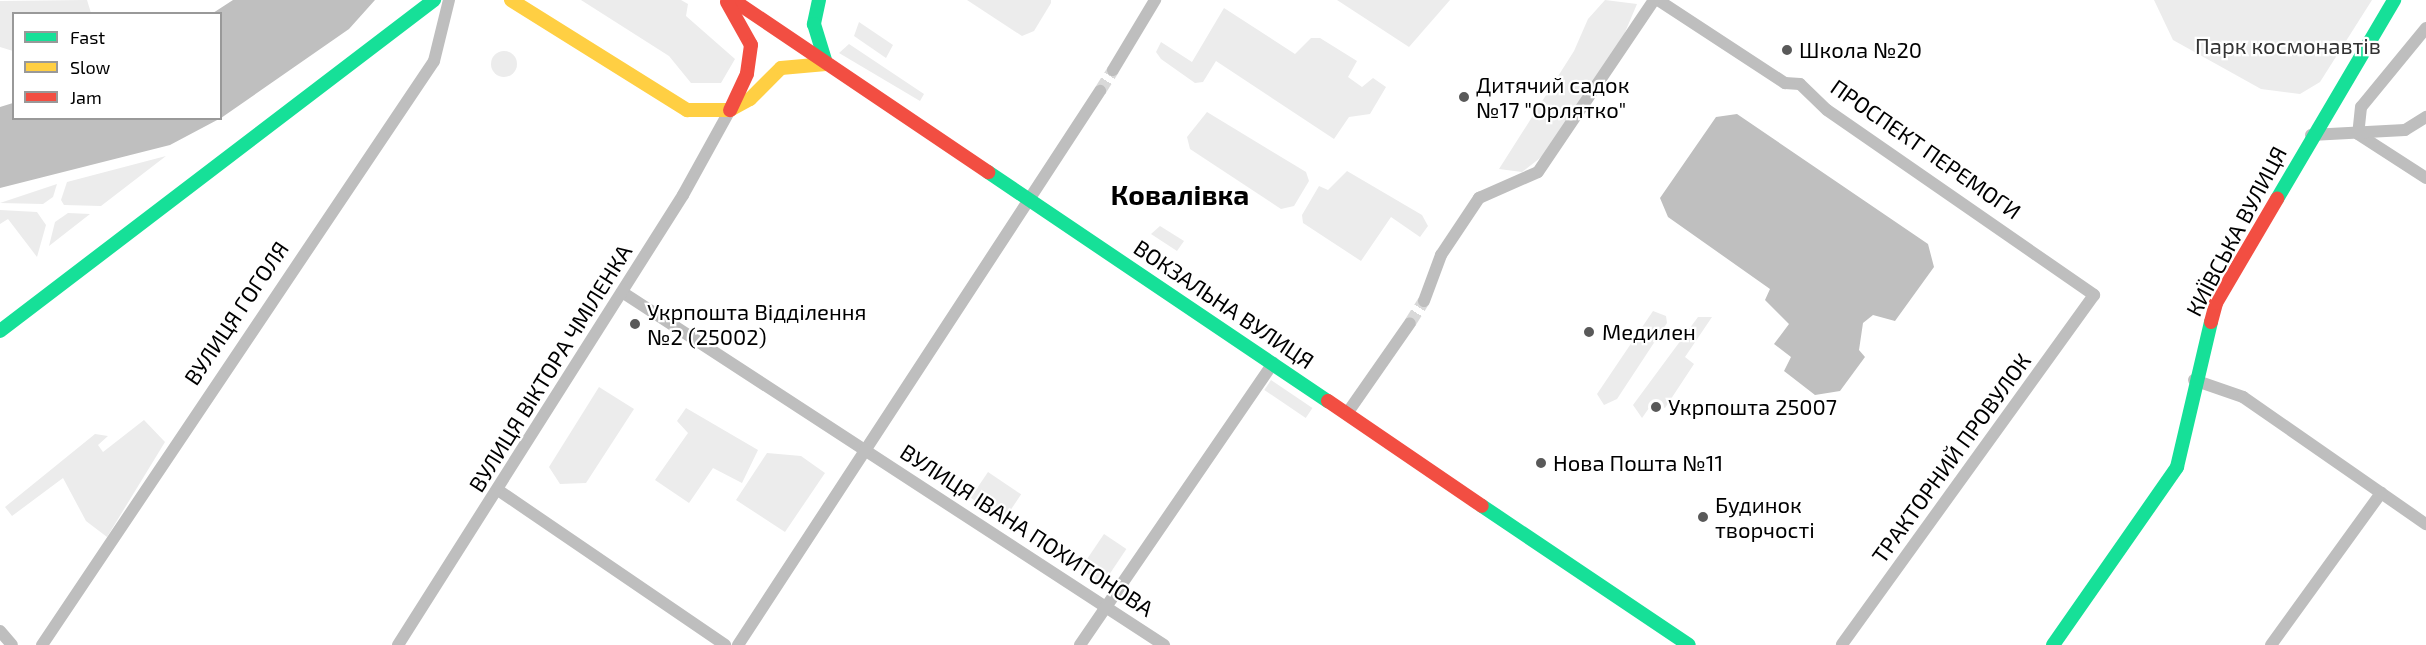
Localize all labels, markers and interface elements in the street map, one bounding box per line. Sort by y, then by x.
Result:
legend [12,12,222,120]
text: Fast [70,26,105,48]
park label: Парк космонавтів [2195,33,2381,59]
place label: Школа №20 [1799,37,1922,63]
marker: Школа №20 [1780,43,1794,57]
text: Slow [70,56,110,78]
place label: Дитячий садок №17 "Орлятко" [1476,71,1629,122]
street label: ПРОСПЕКТ ПЕРЕМОГИ [1826,73,2026,225]
text: Jam [70,86,102,108]
marker: Дитячий садок №17 "Орлятко" [1457,90,1471,104]
street label: КИЇВСЬКА ВУЛИЦЯ [2180,142,2292,320]
district label: Ковалівка [1111,177,1249,211]
street label: ВОКЗАЛЬНА ВУЛИЦЯ [1129,234,1319,374]
street label: ВУЛИЦЯ ГОГОЛЯ [178,236,294,390]
street label: ВУЛИЦЯ ВІКТОРА ЧМІЛЕНКА [463,240,637,496]
place label: Укрпошта Відділення №2 (25002) [647,298,866,350]
marker: Укрпошта Відділення №2 (25002) [628,317,642,331]
place label: Медилен [1602,319,1696,345]
marker: Медилен [1580,323,1598,341]
street label: ТРАКТОРНИЙ ПРОВУЛОК [1866,348,2036,568]
place label: Укрпошта 25007 [1668,394,1837,420]
marker: Укрпошта 25007 [1649,400,1663,414]
street label: ВУЛИЦЯ ІВАНА ПОХИТОНОВА [896,438,1158,622]
place label: Нова Пошта №11 [1553,450,1723,476]
marker: Нова Пошта №11 [1534,456,1548,470]
place label: Будинок творчості [1715,491,1815,542]
marker: Будинок творчості [1696,510,1710,524]

